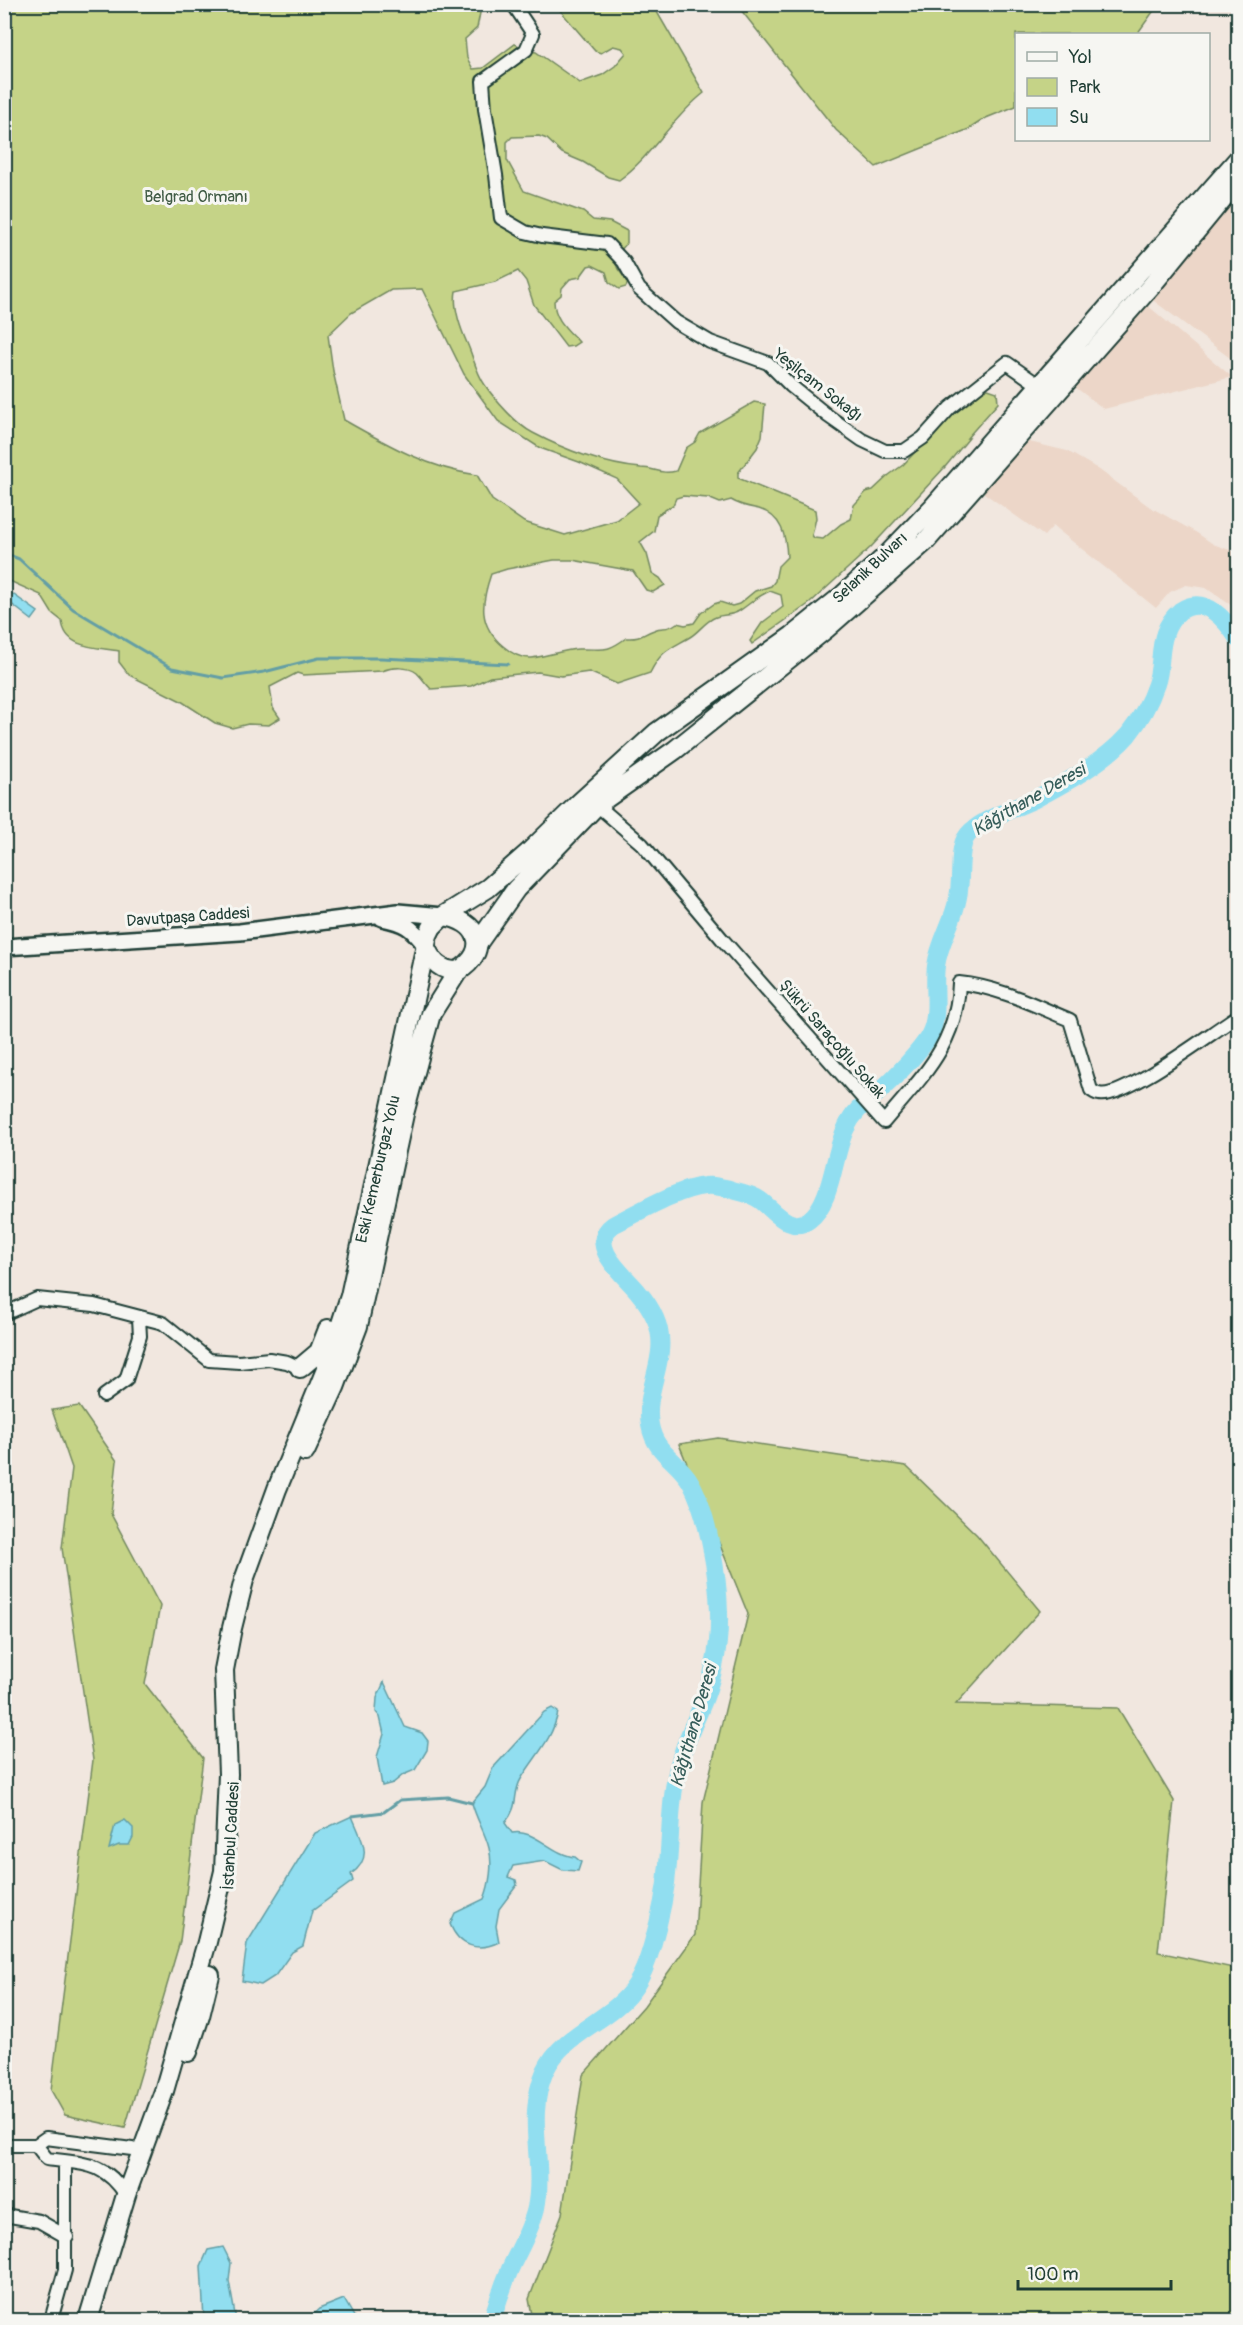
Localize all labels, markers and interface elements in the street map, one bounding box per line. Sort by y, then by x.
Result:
legend [1015,33,1210,141]
text: Yol [1068,46,1092,69]
text: Park [1069,76,1101,99]
text: Su [1069,106,1089,129]
park label: Belgrad Ormanı [144,187,248,207]
street label: Yeşilçam Sokağı [769,343,866,426]
street label: Selanik Bulvarı [828,528,912,608]
water label: Kâğıthane Deresi [969,757,1092,842]
street label: Davutpaşa Caddesi [126,903,250,931]
street label: Şükrü Saraçoğlu Sokak [775,975,889,1103]
street label: Eski Kemerburgaz Yolu [351,1093,405,1245]
water label: Kâğıthane Deresi [666,1659,723,1790]
street label: İstanbul Caddesi [218,1781,244,1891]
scale bar [1018,2253,1171,2291]
text: 100 m [1027,2263,1079,2286]

